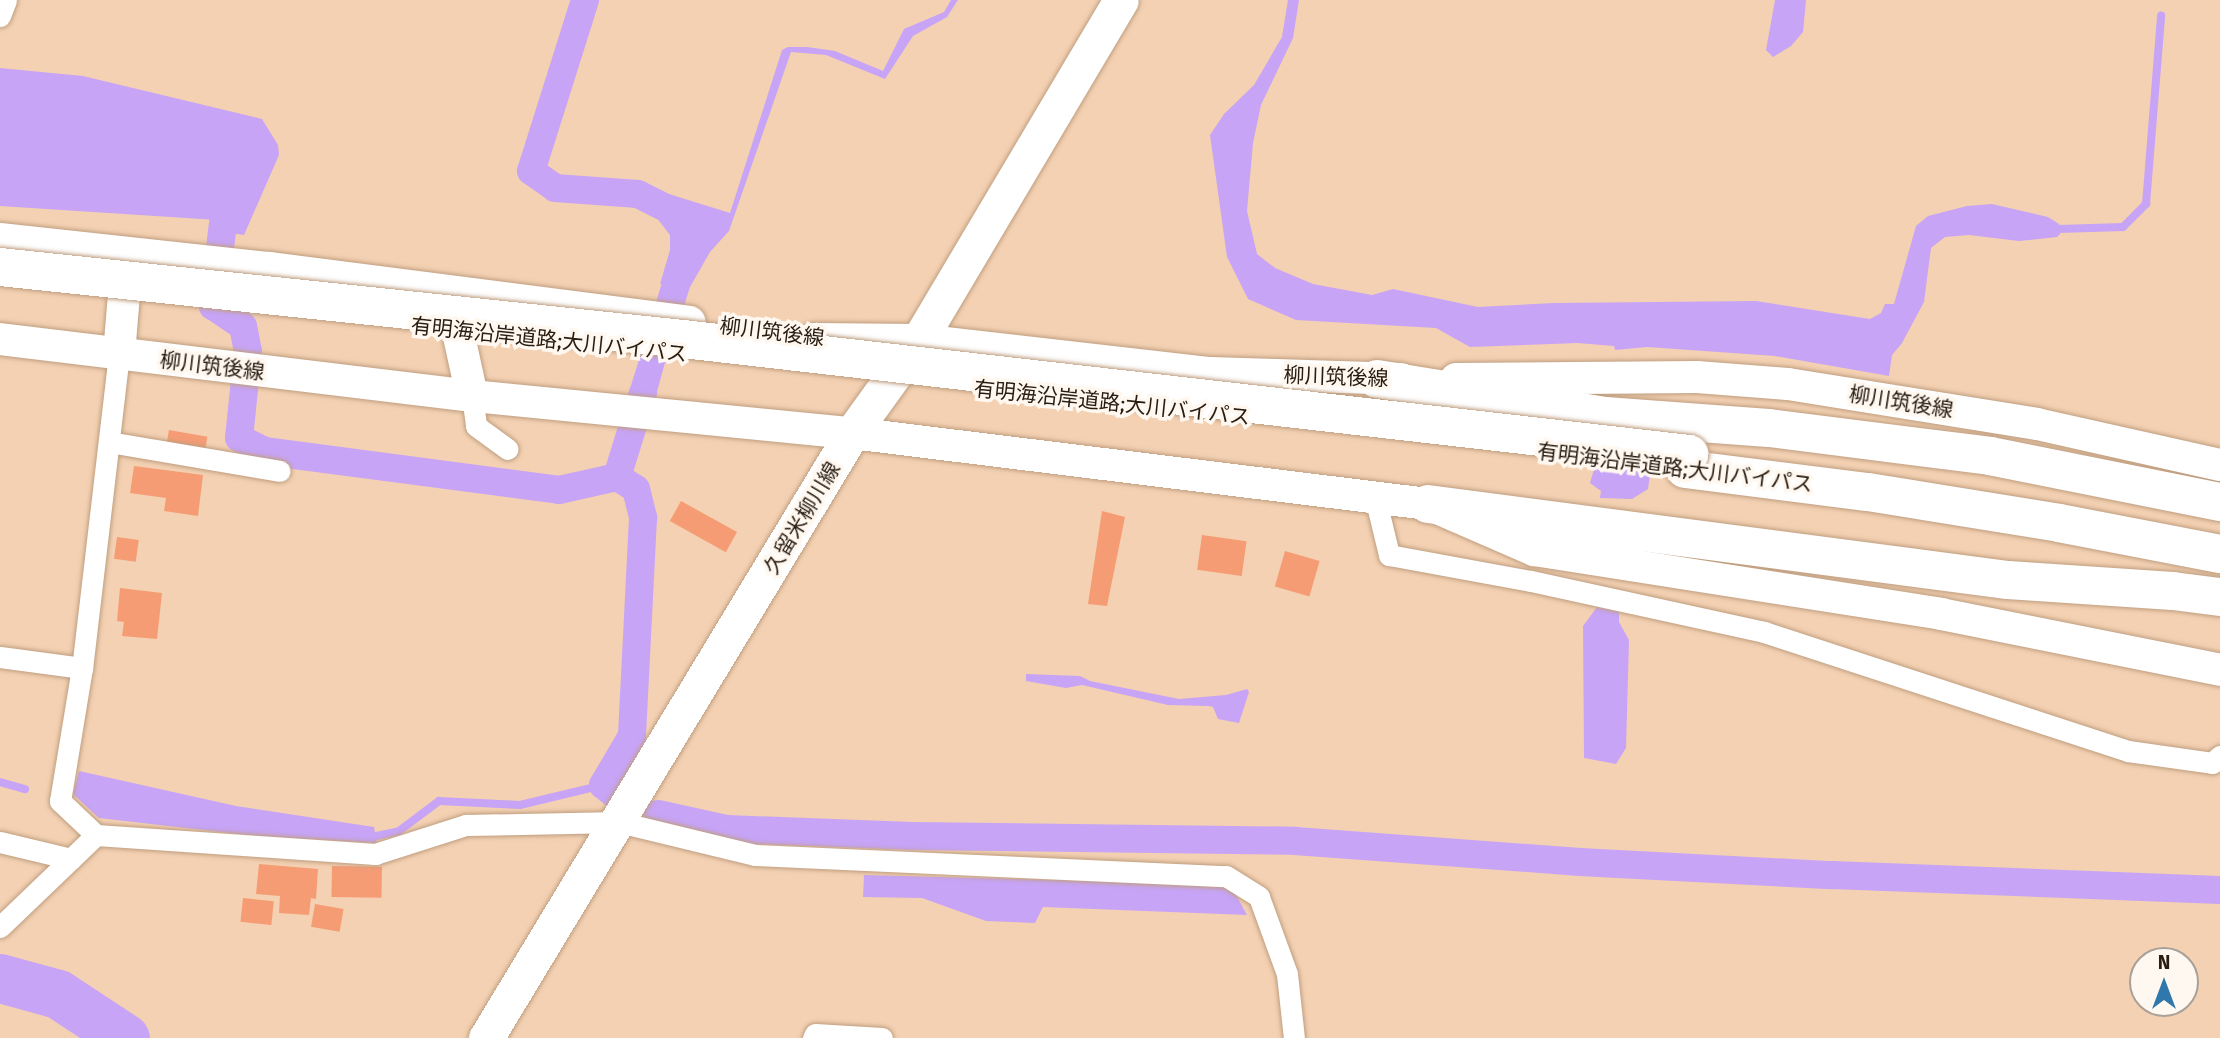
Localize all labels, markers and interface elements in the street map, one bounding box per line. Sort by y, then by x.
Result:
street label: 有明海沿岸道路;大川バイパス [409,313,689,367]
street label: 柳川筑後線 [718,313,826,351]
street label: 柳川筑後線 [158,347,266,385]
street label: 柳川筑後線 [1283,363,1389,391]
street label: 有明海沿岸道路;大川バイパス [972,376,1252,430]
street label: 柳川筑後線 [1847,381,1955,423]
street label: 有明海沿岸道路;大川バイパス [1535,439,1815,497]
street label: 久留米柳川線 [759,458,845,578]
north arrow [2129,947,2199,1017]
text: N [2158,951,2170,974]

